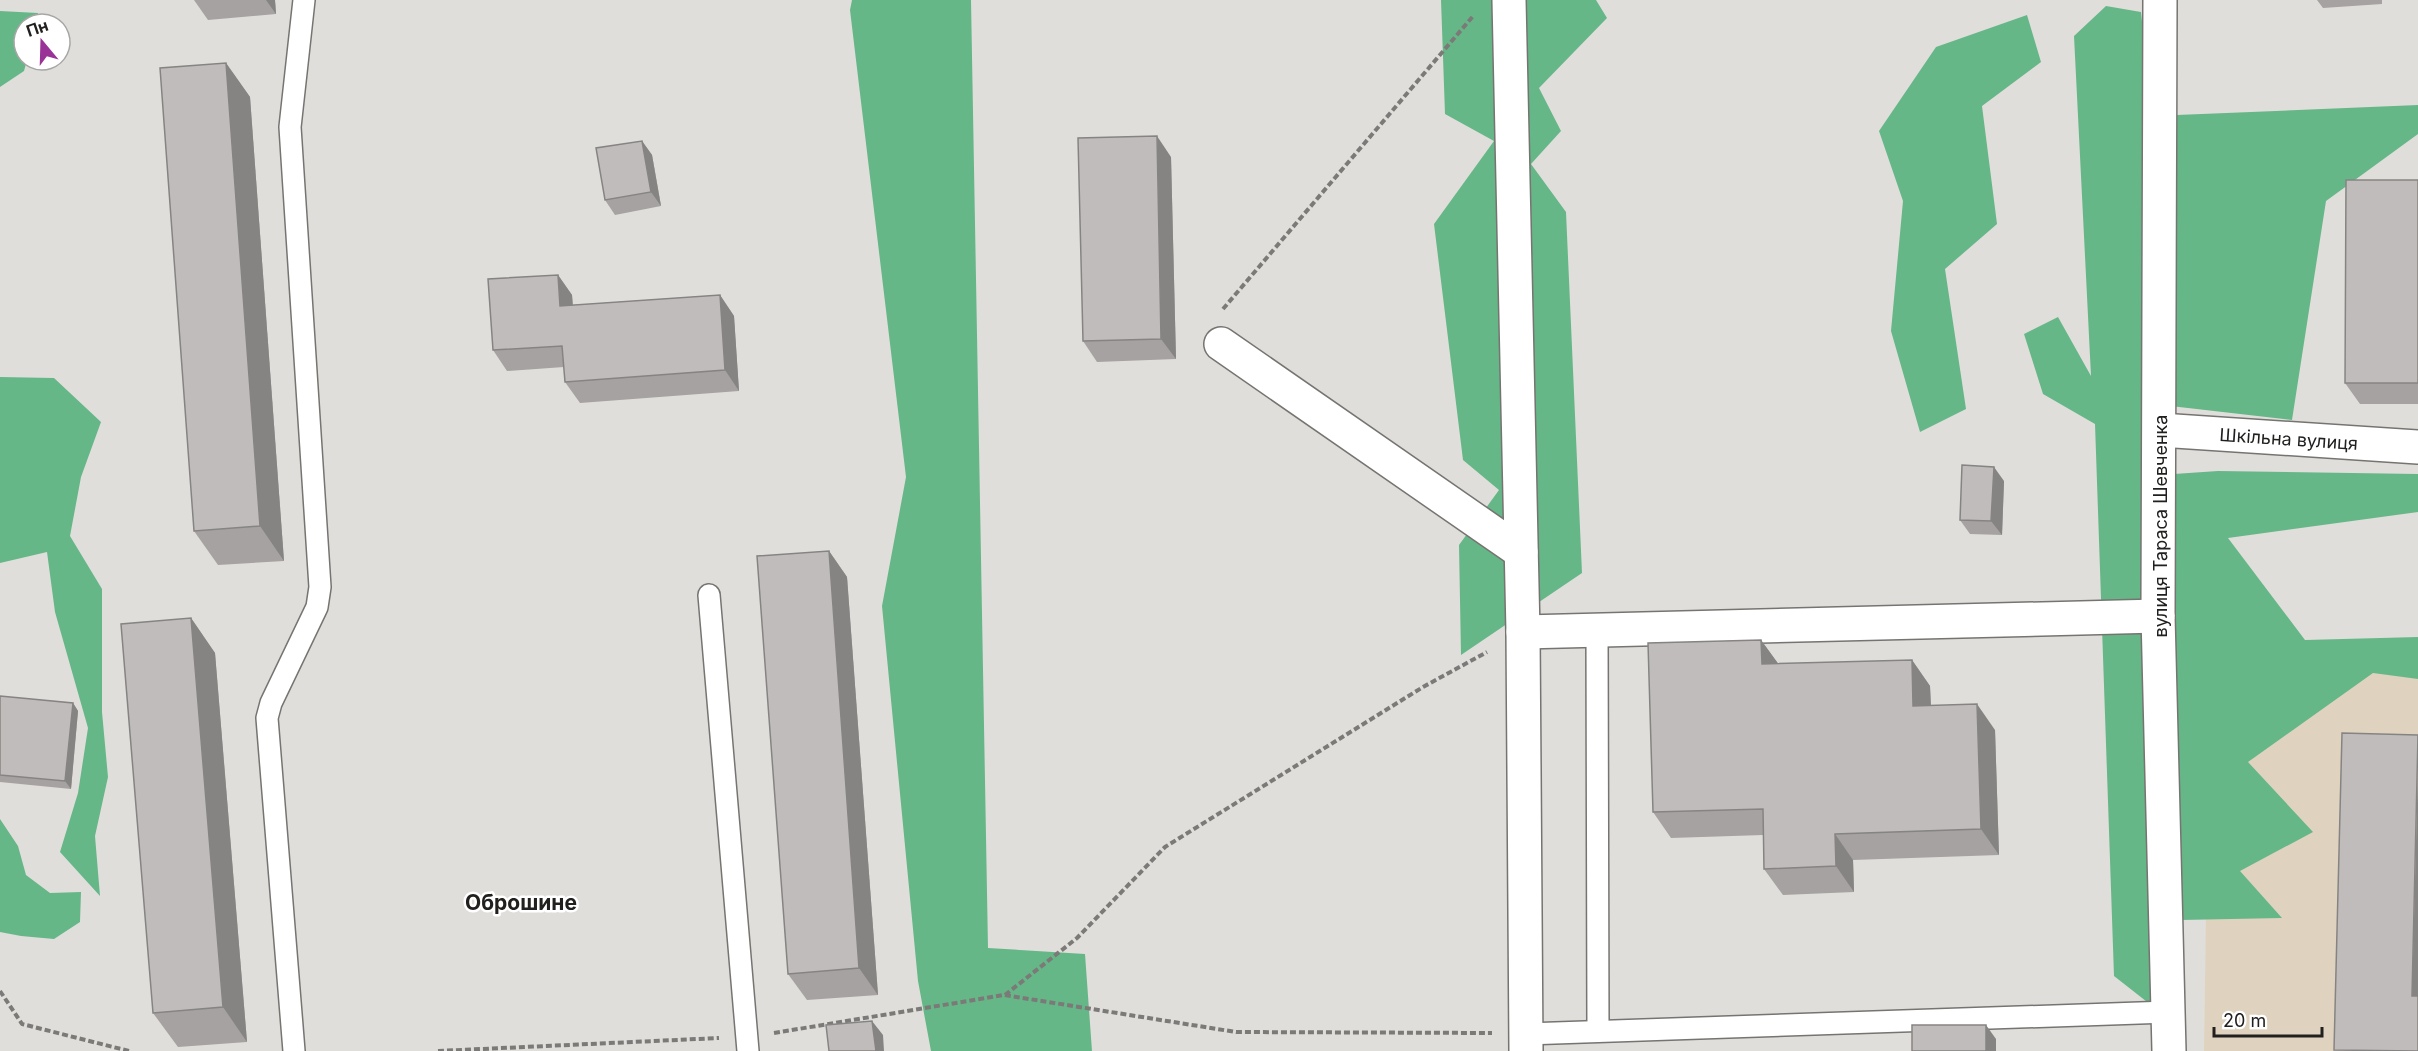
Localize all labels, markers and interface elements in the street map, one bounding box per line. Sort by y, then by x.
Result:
north arrow [12,12,72,72]
text: Пн [23,15,51,41]
street label: вулиця Тараса Шевченка [2150,415,2171,637]
street label: Шкільна вулиця [2219,423,2359,454]
district label: Оброшине [465,890,577,915]
scale bar [2214,1000,2322,1038]
text: 20 m [2223,1010,2266,1031]

